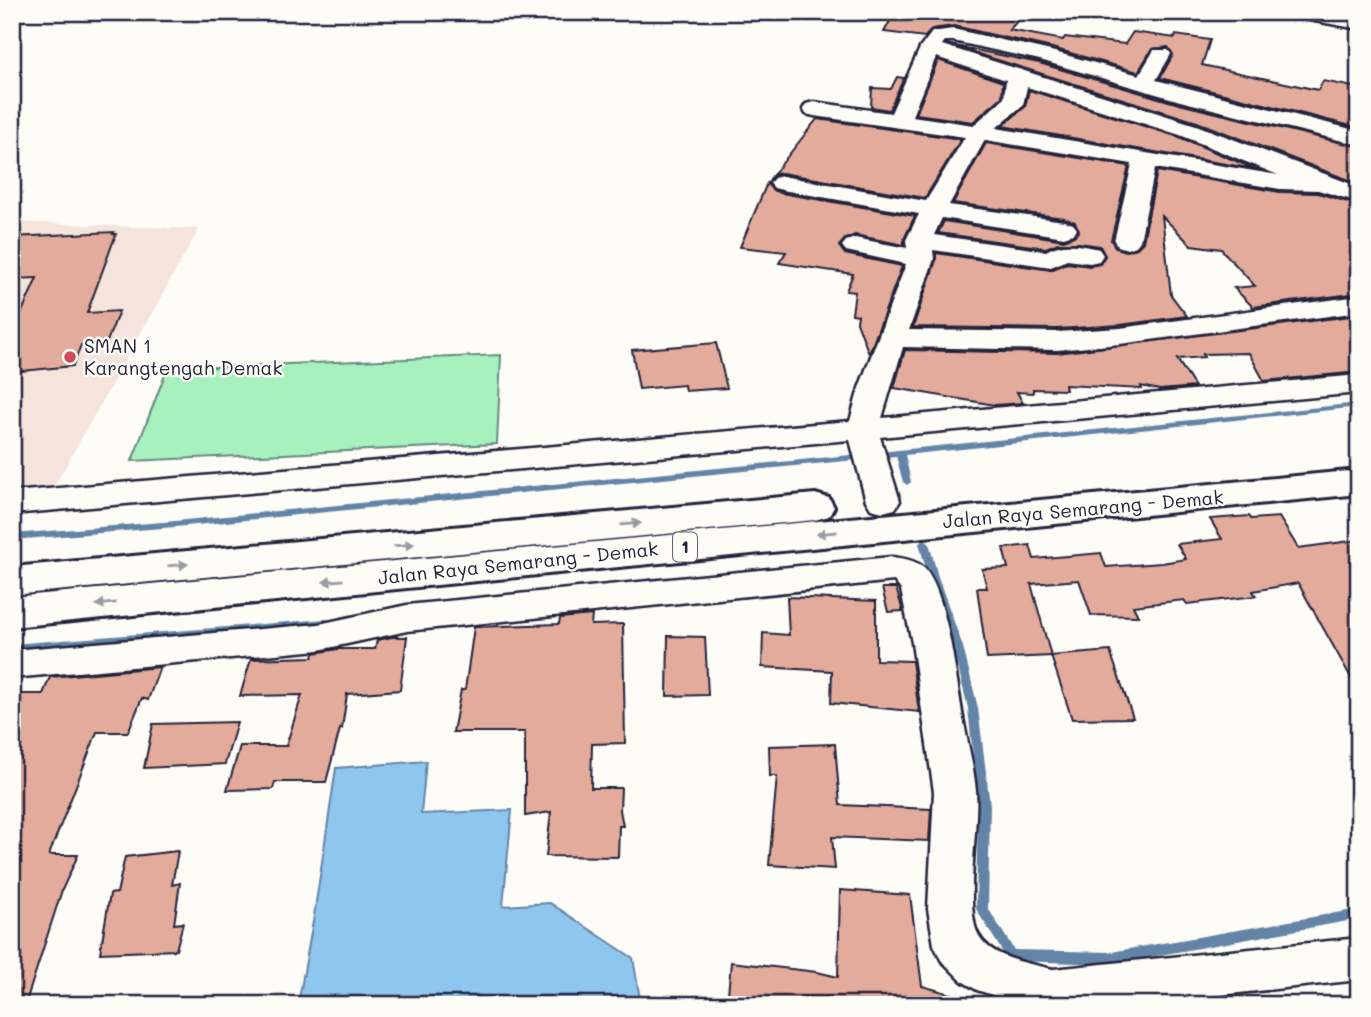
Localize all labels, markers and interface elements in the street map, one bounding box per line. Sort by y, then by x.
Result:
place label: SMAN 1 Karangtengah Demak [84,333,282,380]
marker: SMAN 1 Karangtengah Demak [62,349,78,365]
street label: Jalan Raya Semarang - Demak [942,484,1224,533]
one-way arrow [620,518,642,529]
one-way arrow [816,528,838,539]
road number: 1 [673,532,697,562]
street label: Jalan Raya Semarang - Demak [377,535,659,590]
one-way arrow [394,539,416,550]
one-way arrow [167,560,189,571]
one-way arrow [322,576,344,587]
one-way arrow [95,599,117,610]

